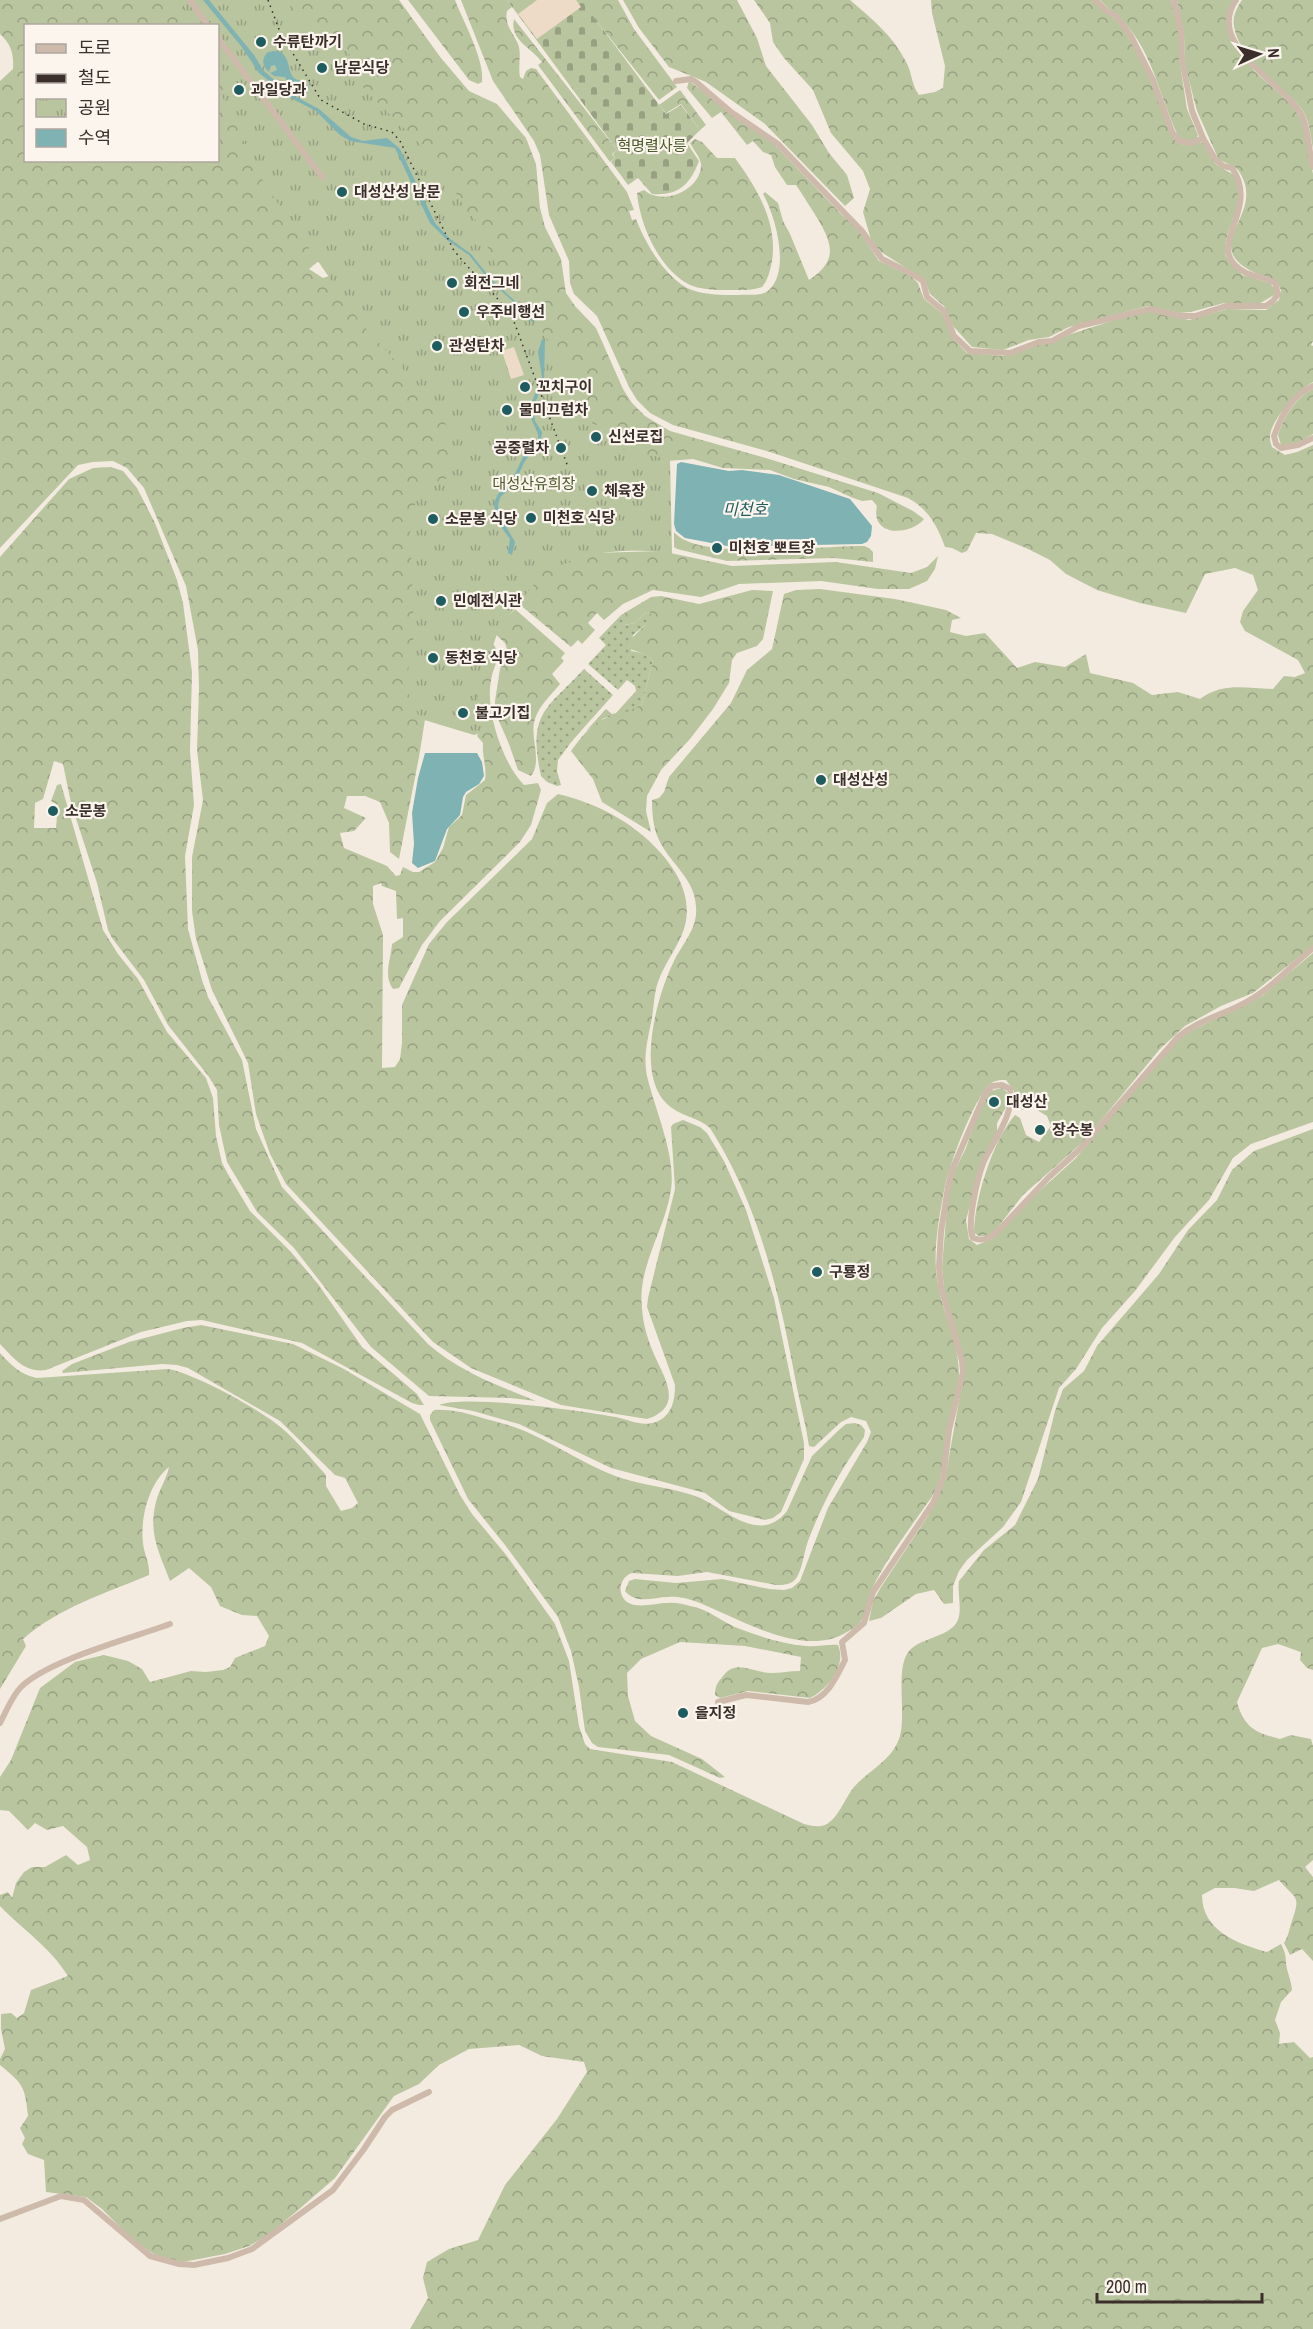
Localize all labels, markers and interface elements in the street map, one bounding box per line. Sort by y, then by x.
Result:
legend [24,24,219,162]
north arrow [1229,24,1289,84]
place label: 수류탄까기 [273,31,342,52]
text: 도로 [78,35,111,60]
marker: 수류탄까기 [254,35,268,49]
text: N [1263,47,1285,58]
place label: 남문식당 [334,57,389,78]
marker: 남문식당 [315,61,329,75]
text: 철도 [78,65,111,90]
place label: 과일당과 [251,79,306,100]
marker: 과일당과 [232,83,246,97]
text: 공원 [78,95,111,120]
text: 수역 [78,125,111,150]
park label: 혁명렬사릉 [617,135,687,156]
place label: 대성산성 남문 [354,181,440,202]
marker: 대성산성 남문 [335,185,349,199]
place label: 회전그네 [464,272,519,293]
marker: 회전그네 [445,276,459,290]
place label: 우주비행선 [476,301,545,322]
marker: 우주비행선 [457,305,471,319]
place label: 관성탄차 [449,335,504,356]
marker: 관성탄차 [430,339,444,353]
place label: 꼬치구이 [537,376,592,397]
marker: 꼬치구이 [518,380,532,394]
place label: 물미끄럼차 [519,399,588,420]
marker: 물미끄럼차 [500,403,514,417]
place label: 신선로집 [608,426,663,447]
marker: 신선로집 [589,430,603,444]
place label: 공중렬차 [494,437,549,458]
marker: 공중렬차 [554,441,568,455]
park label: 대성산유희장 [493,473,576,494]
place label: 체육장 [604,480,646,501]
marker: 체육장 [585,484,599,498]
water label: 미천호 [723,498,768,520]
place label: 미천호 식당 [543,507,616,528]
place label: 소문봉 식당 [445,508,518,529]
marker: 미천호 식당 [524,511,538,525]
marker: 소문봉 식당 [426,512,440,526]
place label: 미천호 뽀트장 [729,537,815,558]
marker: 미천호 뽀트장 [710,541,724,555]
place label: 민예전시관 [453,590,522,611]
marker: 민예전시관 [434,594,448,608]
place label: 동천호 식당 [445,647,518,668]
marker: 동천호 식당 [426,651,440,665]
place label: 불고기집 [475,702,530,723]
marker: 불고기집 [456,706,470,720]
place label: 대성산성 [833,769,888,790]
marker: 대성산성 [814,773,828,787]
place label: 소문봉 [65,800,107,821]
marker: 소문봉 [46,804,60,818]
place label: 대성산 [1006,1091,1048,1112]
marker: 대성산 [987,1095,1001,1109]
place label: 장수봉 [1052,1119,1094,1140]
marker: 장수봉 [1033,1123,1047,1137]
place label: 구룡정 [829,1261,870,1282]
marker: 구룡정 [810,1265,824,1279]
place label: 을지정 [695,1702,736,1723]
marker: 을지정 [676,1706,690,1720]
scale bar [1097,2266,1262,2304]
text: 200 m [1106,2274,1147,2299]

